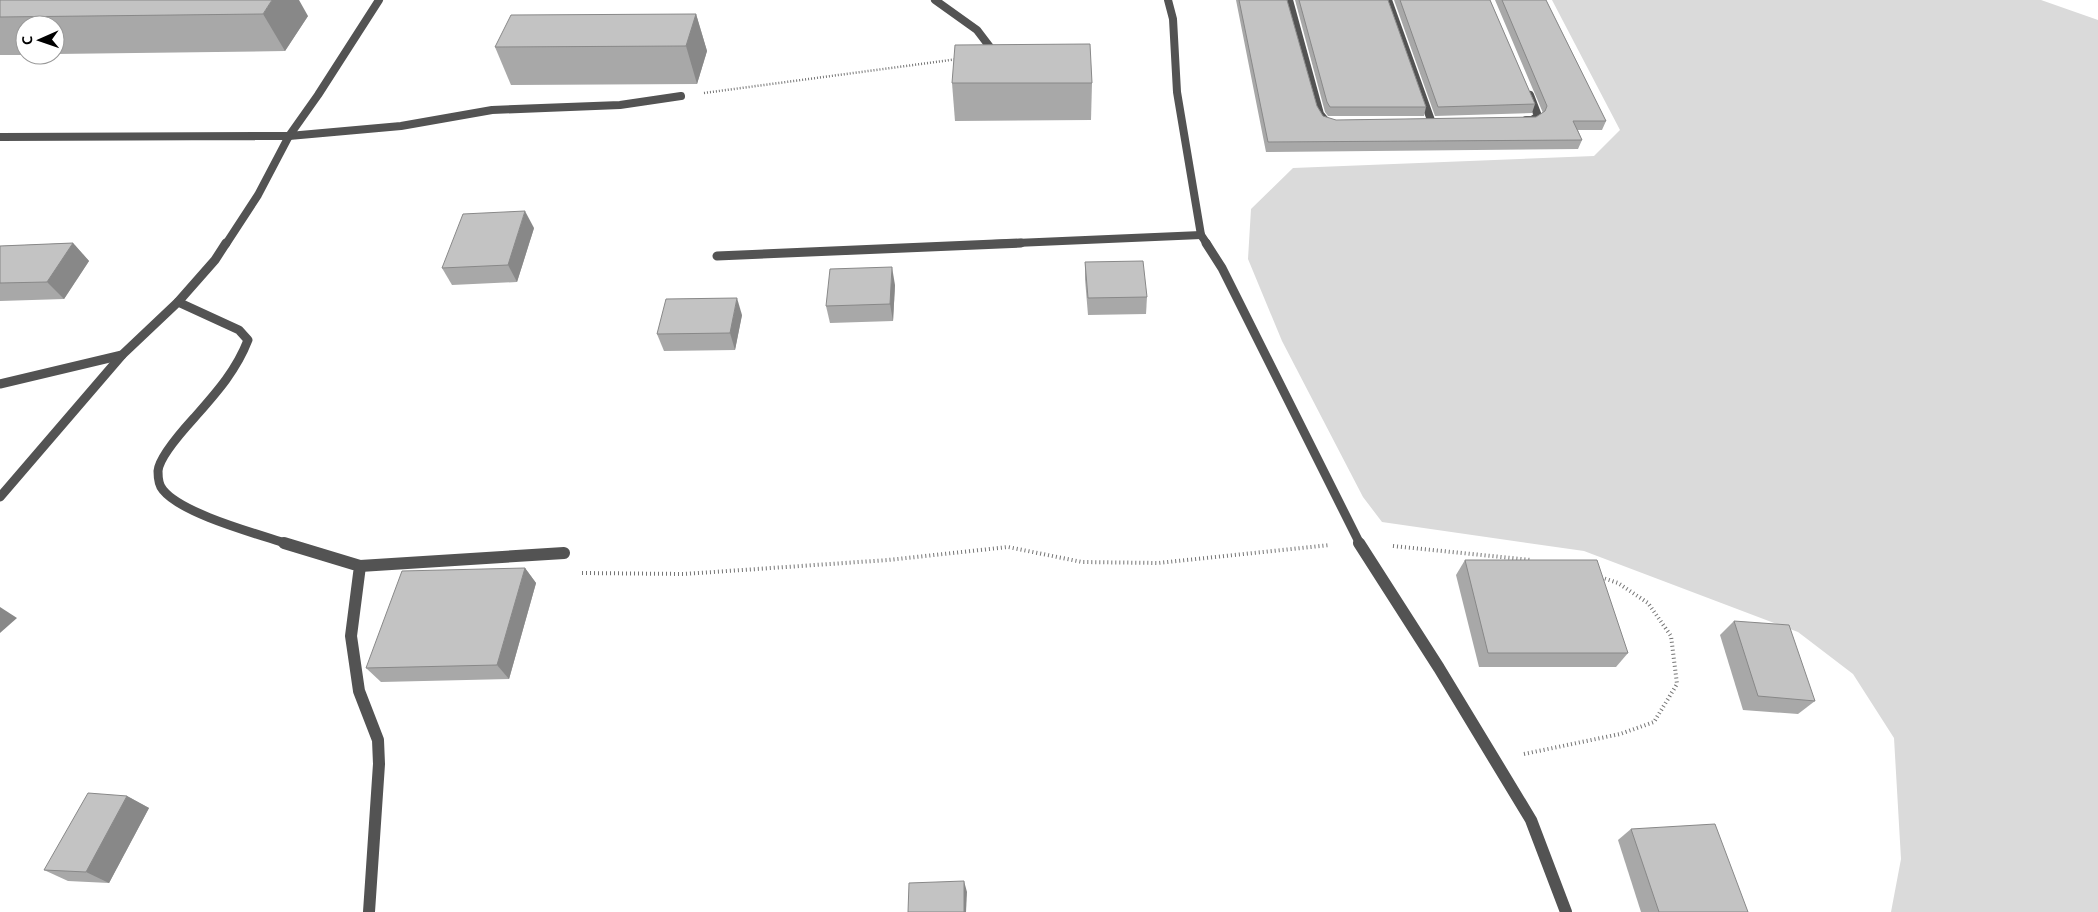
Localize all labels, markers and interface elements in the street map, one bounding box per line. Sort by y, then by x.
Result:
north arrow [15,15,65,65]
text: С [19,36,35,45]

